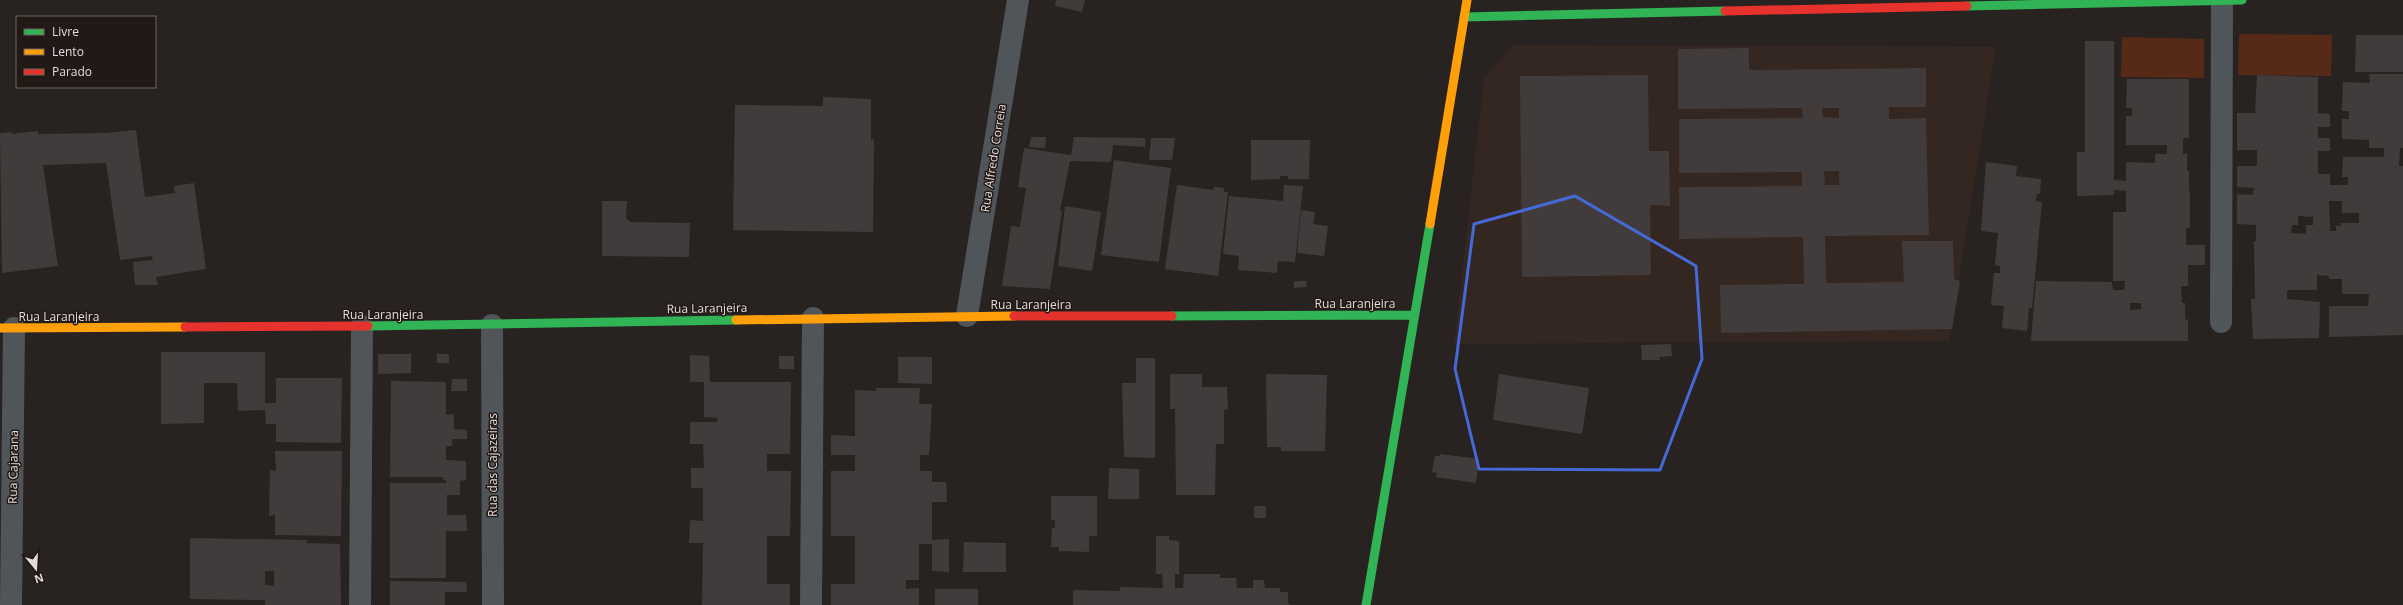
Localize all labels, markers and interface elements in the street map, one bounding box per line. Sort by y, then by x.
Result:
legend [16,16,156,88]
text: Livre [52,23,79,40]
text: Lento [52,43,84,60]
text: Parado [52,63,92,80]
street label: Rua Alfredo Correia [976,103,1010,213]
street label: Rua Laranjeira [1315,295,1395,312]
street label: Rua Laranjeira [991,296,1071,313]
street label: Rua Laranjeira [666,299,748,317]
street label: Rua Laranjeira [343,306,423,323]
street label: Rua Laranjeira [19,308,99,325]
street label: Rua das Cajazeiras [484,413,501,517]
street label: Rua Cajarana [4,430,22,504]
north arrow [16,549,56,589]
text: N [33,570,46,588]

